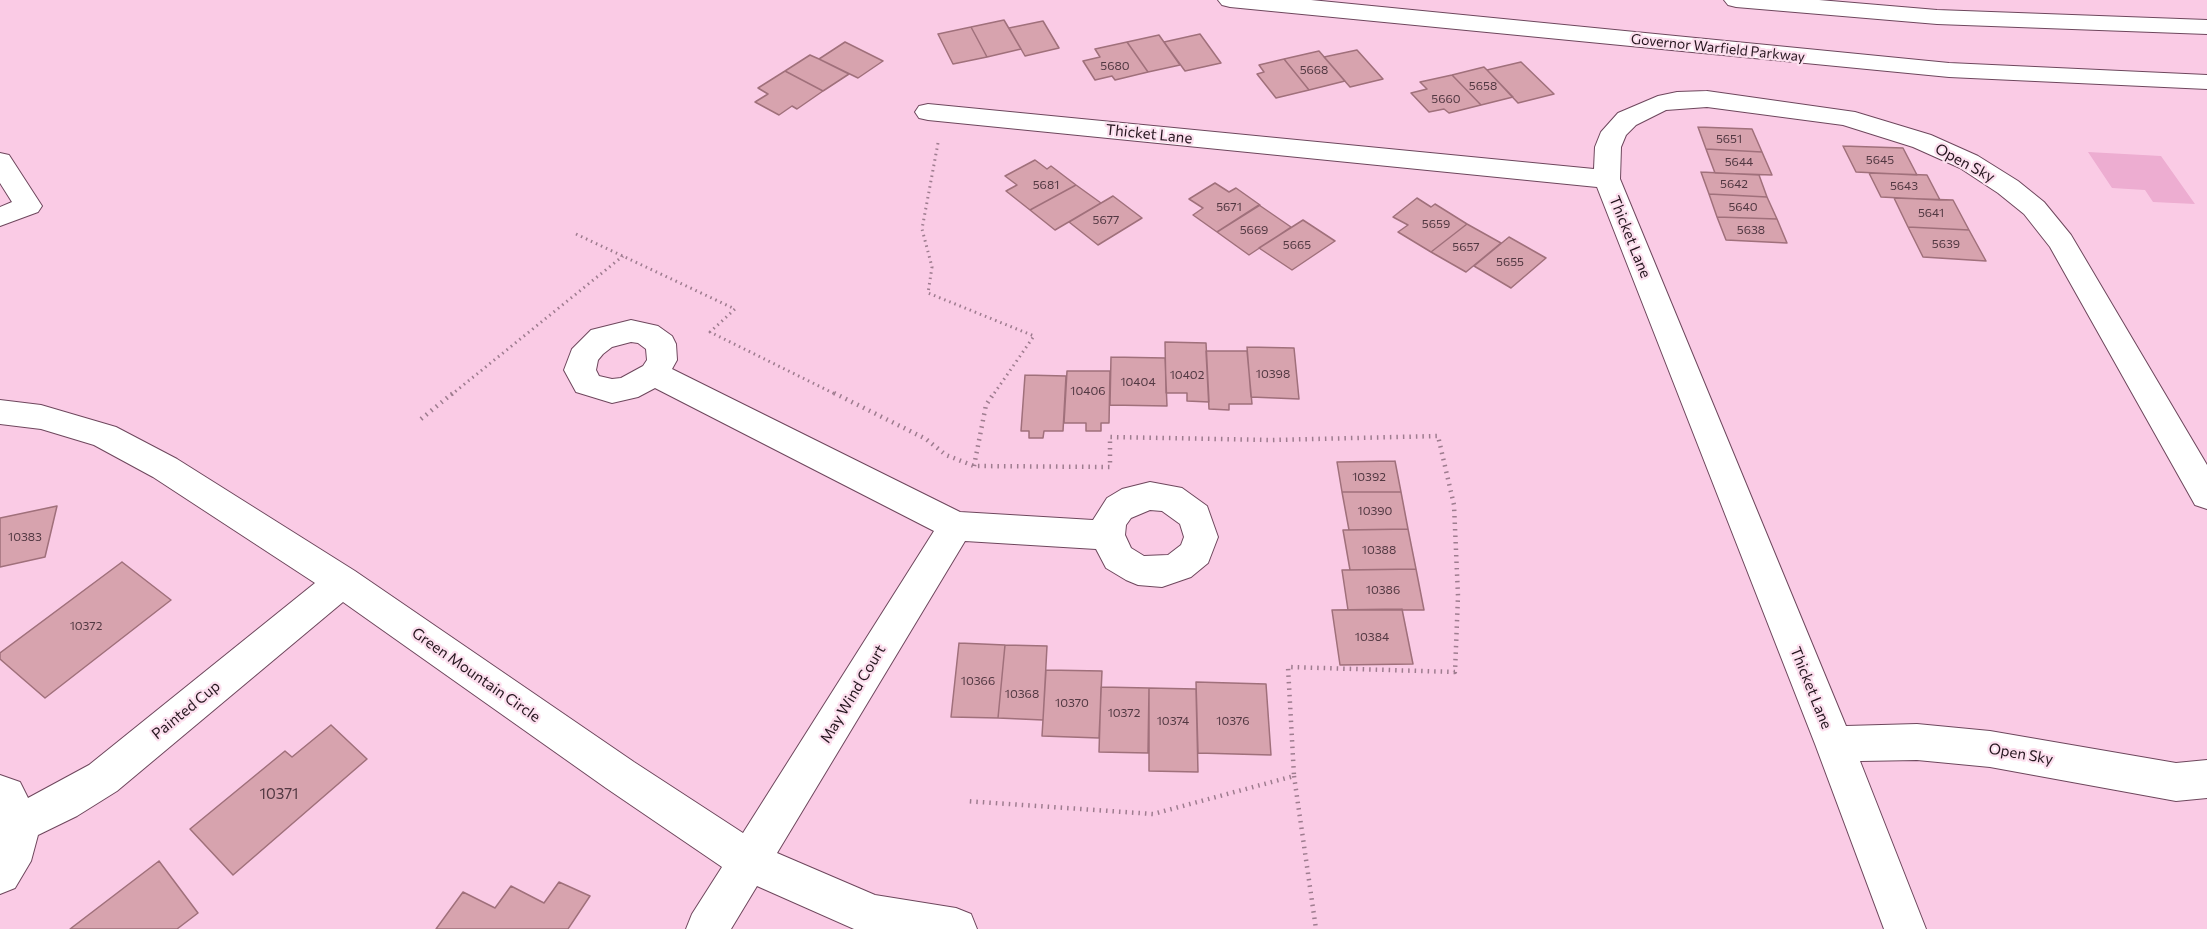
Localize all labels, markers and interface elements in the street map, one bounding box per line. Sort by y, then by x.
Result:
street label: Governor Warfield Parkway [1630,30,1806,66]
house number: 5680 [1100,59,1130,73]
house number: 5668 [1300,63,1328,77]
house number: 5658 [1469,79,1497,93]
house number: 5660 [1431,92,1461,106]
street label: Thicket Lane [1105,121,1193,147]
house number: 5651 [1716,132,1742,146]
street label: Open Sky [1932,140,1998,186]
house number: 5645 [1866,153,1894,167]
house number: 5644 [1725,155,1753,169]
house number: 5642 [1720,177,1748,191]
house number: 5681 [1033,178,1059,192]
house number: 5643 [1890,179,1918,193]
street label: Thicket Lane [1605,193,1655,281]
house number: 5671 [1216,200,1242,214]
house number: 5640 [1728,200,1758,214]
house number: 5641 [1918,206,1944,220]
house number: 5677 [1093,213,1119,227]
house number: 5659 [1422,217,1450,231]
house number: 5669 [1240,223,1268,237]
house number: 5638 [1737,223,1765,237]
house number: 5639 [1932,237,1960,251]
house number: 5665 [1283,238,1311,252]
house number: 5657 [1452,240,1480,254]
house number: 5655 [1496,255,1524,269]
house number: 10398 [1256,367,1290,381]
house number: 10402 [1170,368,1204,382]
house number: 10404 [1120,375,1156,389]
house number: 10406 [1070,384,1106,398]
house number: 10392 [1352,470,1386,484]
house number: 10390 [1358,504,1392,518]
house number: 10383 [8,530,42,544]
house number: 10388 [1362,543,1396,557]
house number: 10386 [1366,583,1400,597]
house number: 10372 [70,619,102,633]
street label: Green Mountain Circle [408,624,544,726]
house number: 10384 [1355,630,1389,644]
street label: May Wind Court [817,642,889,746]
street label: Thicket Lane [1786,644,1836,732]
house number: 10366 [961,674,995,688]
street label: Painted Cup [148,677,224,743]
house number: 10368 [1005,687,1039,701]
house number: 10370 [1055,696,1089,710]
house number: 10372 [1108,706,1140,720]
house number: 10374 [1157,714,1189,728]
house number: 10376 [1216,714,1250,728]
street label: Open Sky [1987,739,2055,769]
house number: 10371 [260,785,298,803]

